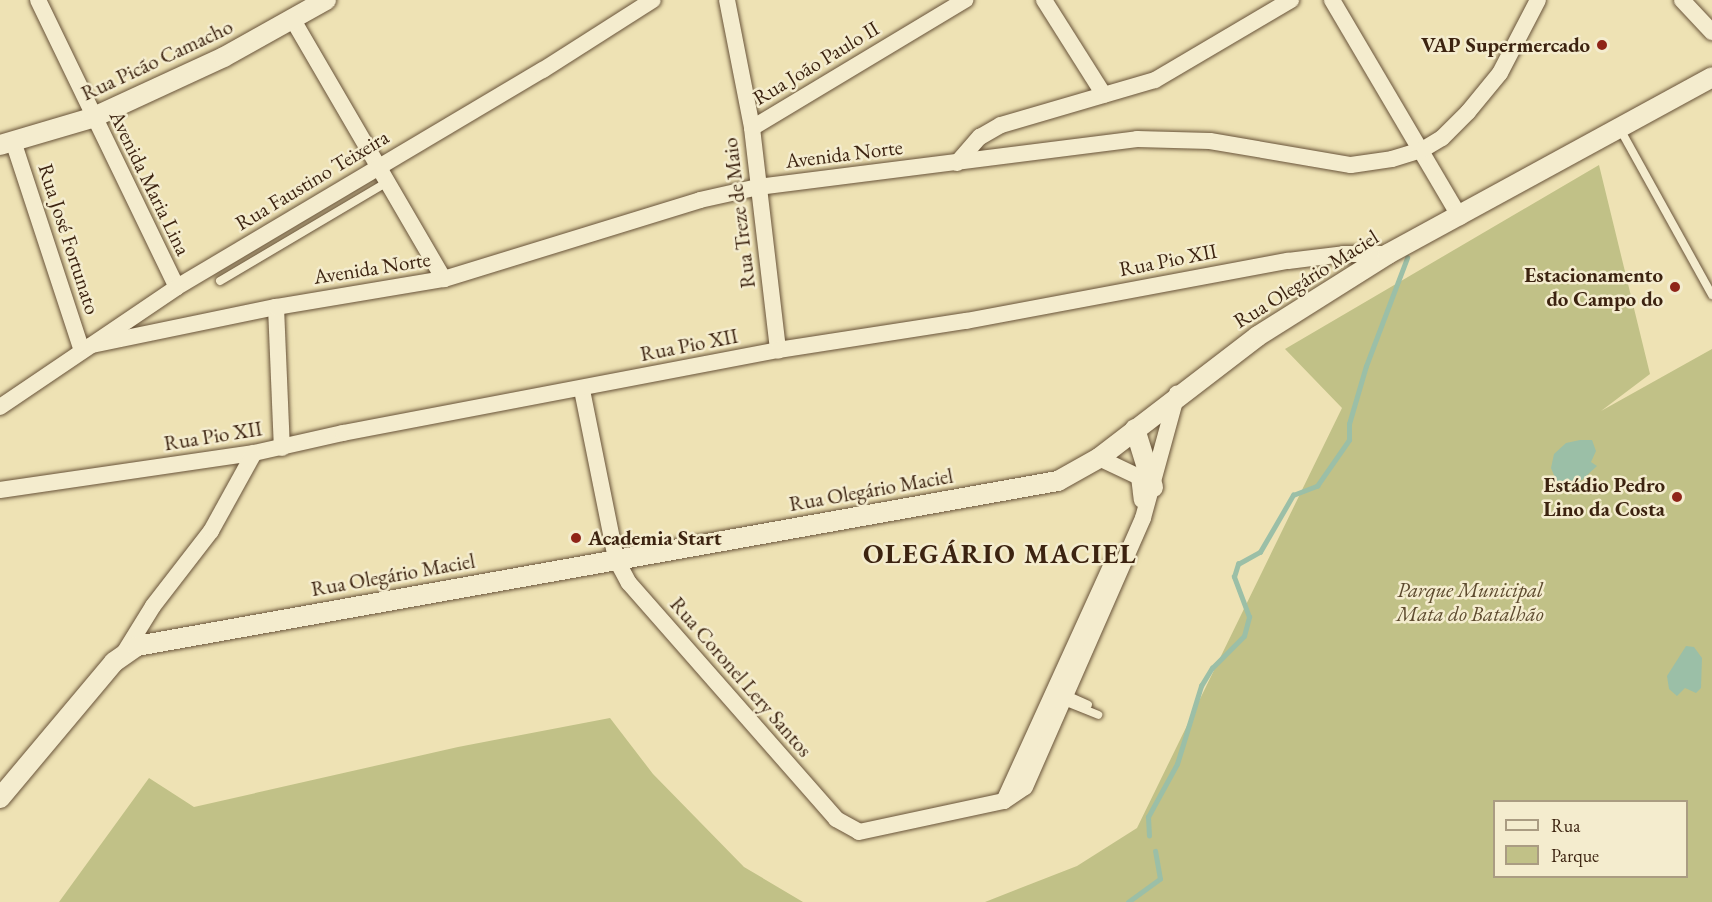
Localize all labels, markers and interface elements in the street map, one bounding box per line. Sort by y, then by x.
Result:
street label: Rua Picão Camacho [77,14,237,106]
street label: Rua João Paulo II [748,15,884,111]
place label: VAP Supermercado [1421,32,1590,58]
marker: VAP Supermercado [1595,38,1609,52]
street label: Avenida Maria Lina [104,107,196,259]
street label: Rua Faustino Teixeira [231,124,393,236]
street label: Avenida Norte [784,134,904,174]
street label: Rua Treze de Maio [717,136,761,290]
street label: Rua José Fortunato [33,160,105,318]
street label: Rua Olegário Maciel [1229,224,1383,334]
street label: Rua Pio XII [1117,238,1219,282]
street label: Avenida Norte [312,246,432,290]
place label: Estacionamento do Campo do [1524,262,1663,312]
marker: Estacionamento do Campo do [1668,280,1682,294]
street label: Rua Pio XII [638,323,740,367]
street label: Rua Pio XII [162,416,264,456]
street label: Rua Olegário Maciel [787,463,955,517]
place label: Estádio Pedro Lino da Costa [1543,472,1665,522]
marker: Estádio Pedro Lino da Costa [1670,490,1684,504]
place label: Academia Start [588,525,722,551]
marker: Academia Start [569,531,583,545]
district label: OLEGÁRIO MACIEL [863,538,1137,570]
street label: Rua Olegário Maciel [309,548,477,602]
park label: Parque Municipal Mata do Batalhão [1396,577,1544,627]
street label: Rua Coronel Lery Santos [665,592,817,762]
legend [1493,800,1688,878]
text: Rua [1551,814,1581,837]
text: Parque [1551,844,1599,867]

